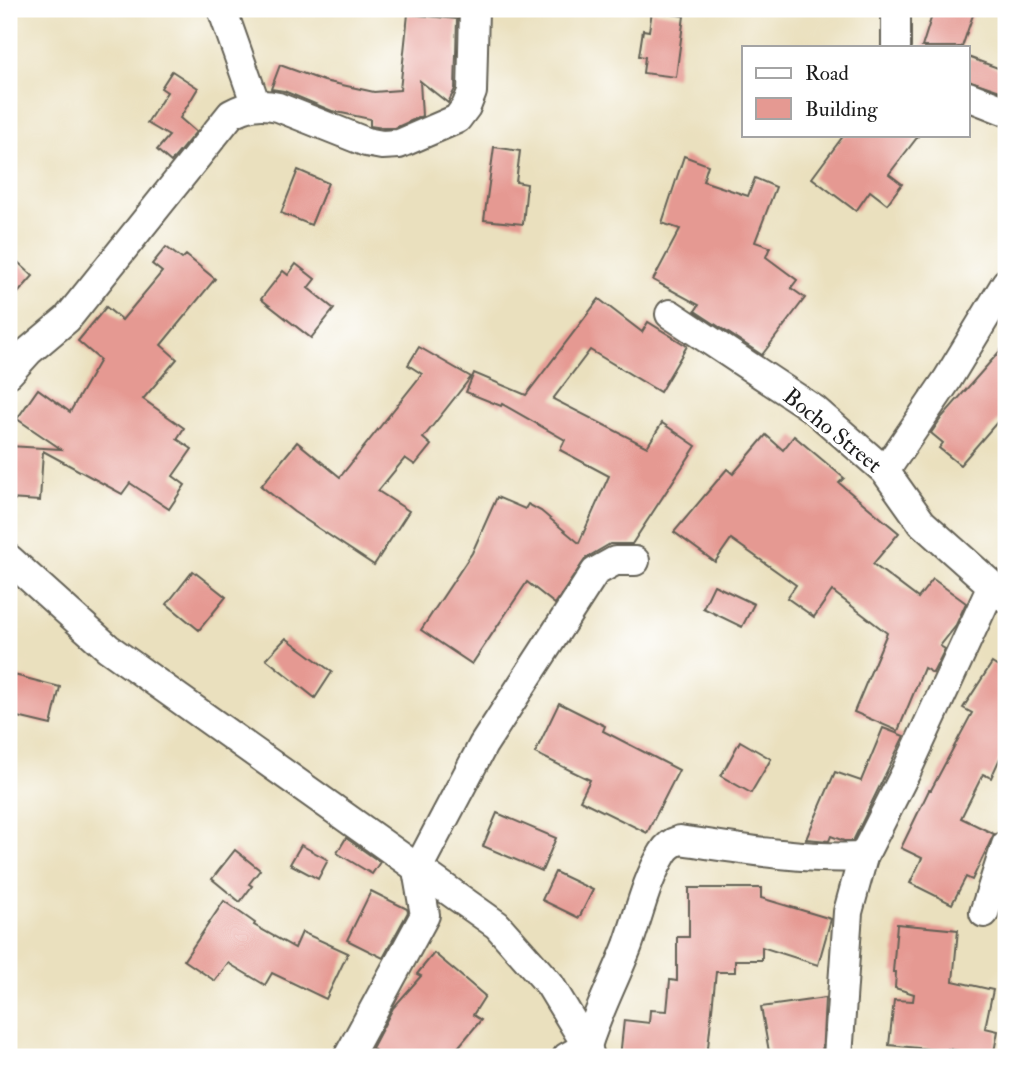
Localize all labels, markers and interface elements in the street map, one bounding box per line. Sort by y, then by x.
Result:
legend [742,46,970,136]
text: Road [805,60,850,87]
text: Building [805,96,878,123]
street label: Bocho Street [777,382,888,479]

